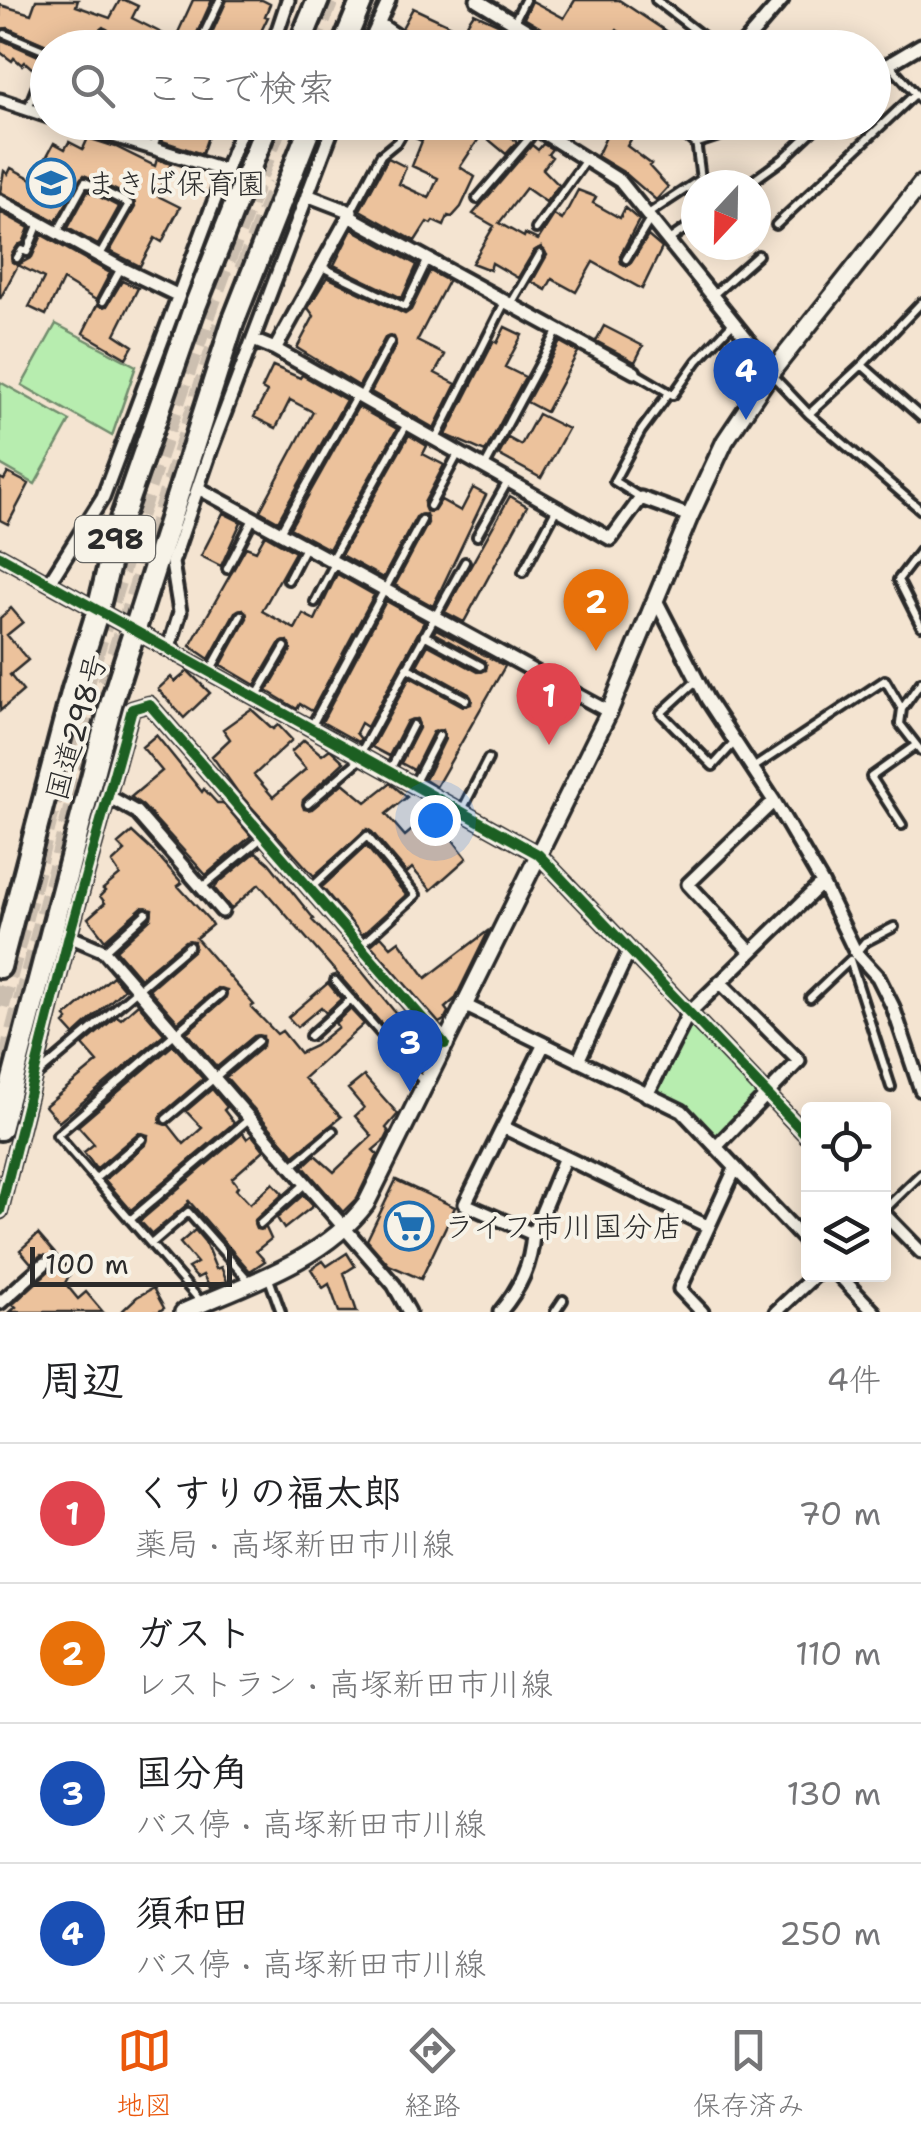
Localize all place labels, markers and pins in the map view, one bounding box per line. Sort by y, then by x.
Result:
school or university icon: まきば保育園 [25,157,77,209]
place label: まきば保育園 [86,163,266,204]
pin: 4 [714,338,778,420]
pin: 2 [564,568,628,651]
pin: 1 [516,662,582,745]
pin: 3 [378,1010,442,1092]
supermarket icon: ライフ市川国分店 [383,1200,435,1252]
place label: ライフ市川国分店 [444,1206,683,1247]

